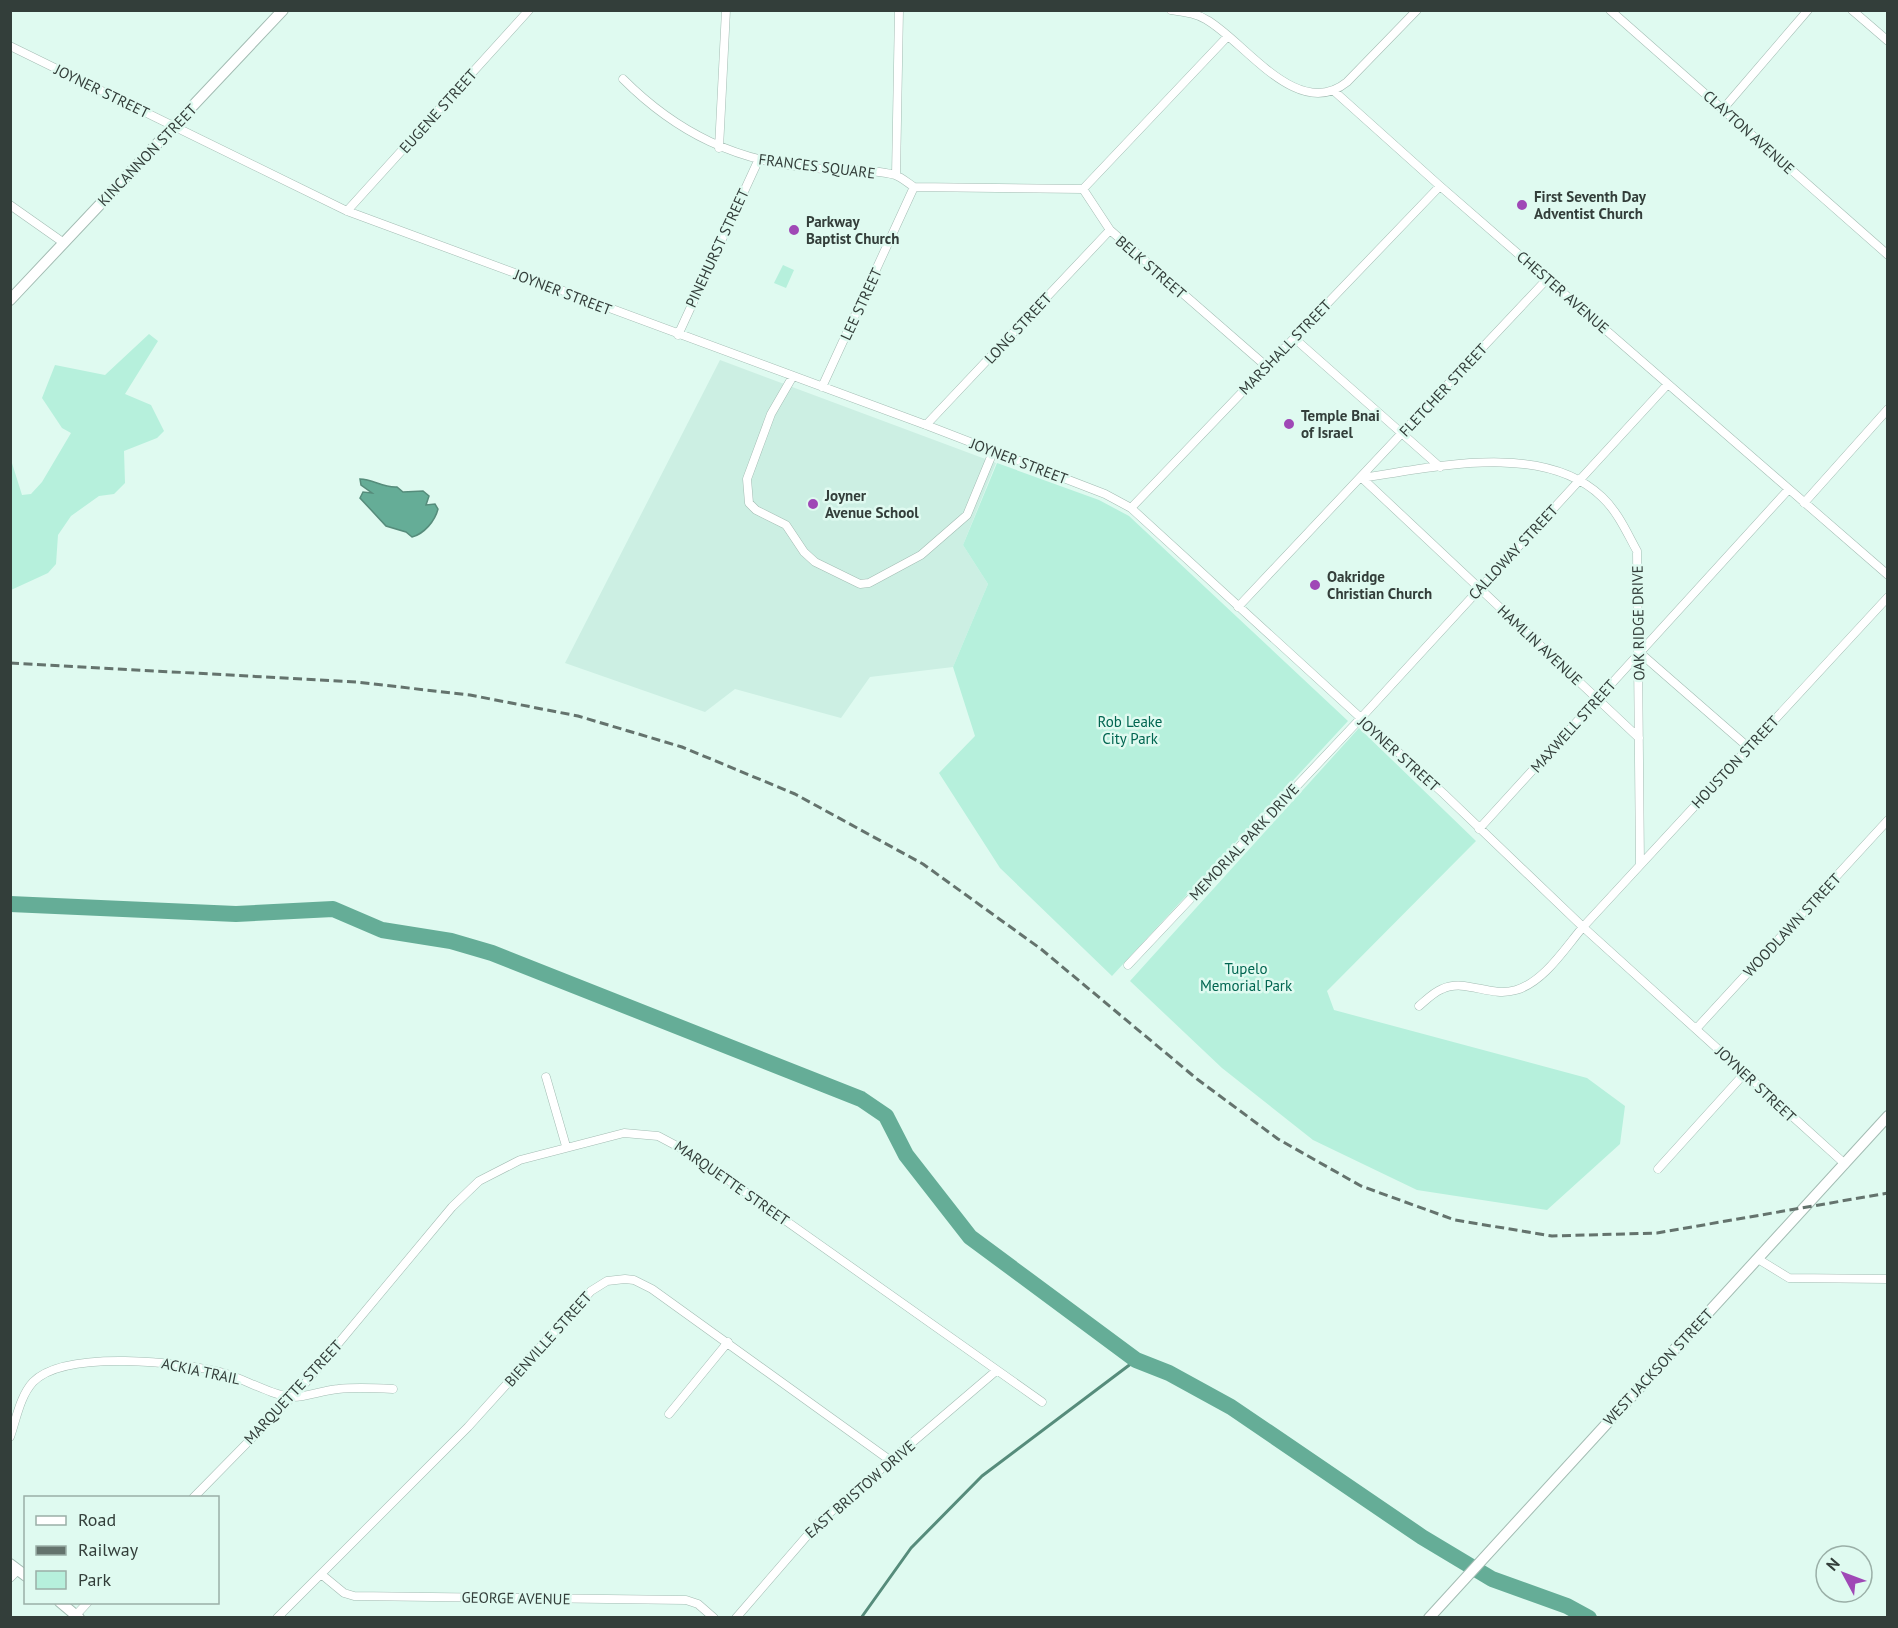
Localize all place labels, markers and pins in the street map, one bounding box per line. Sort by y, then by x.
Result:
place label: First Seventh Day Adventist Church [1534,187,1647,223]
marker: First Seventh Day Adventist Church [1515,198,1529,212]
place label: Parkway Baptist Church [806,212,899,248]
marker: Parkway Baptist Church [787,223,801,237]
place label: Temple Bnai of Israel [1301,406,1380,442]
marker: Temple Bnai of Israel [1282,417,1296,431]
place label: Joyner Avenue School [824,486,919,522]
marker: Joyner Avenue School [806,497,820,511]
place label: Oakridge Christian Church [1327,567,1432,603]
marker: Oakridge Christian Church [1308,578,1322,592]

